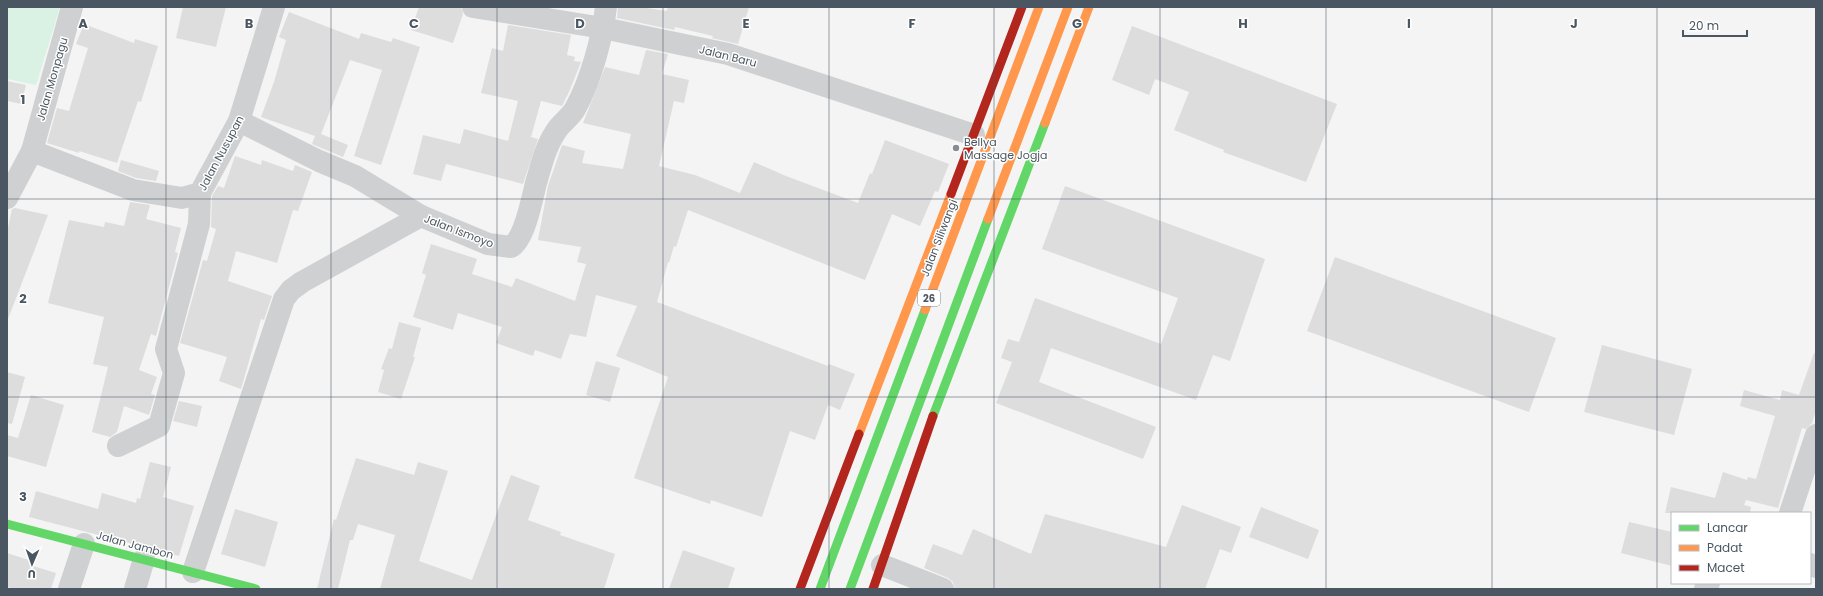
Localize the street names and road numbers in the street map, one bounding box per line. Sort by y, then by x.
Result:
street label: Jalan Monpagu [32,35,72,123]
street label: Jalan Baru [698,41,758,71]
street label: Jalan Nusupan [194,113,248,193]
street label: Jalan Siliwangi [917,197,961,279]
street label: Jalan Ismoyo [422,210,496,252]
road number: 26 [918,290,940,306]
street label: Jalan Jambon [95,527,175,563]

